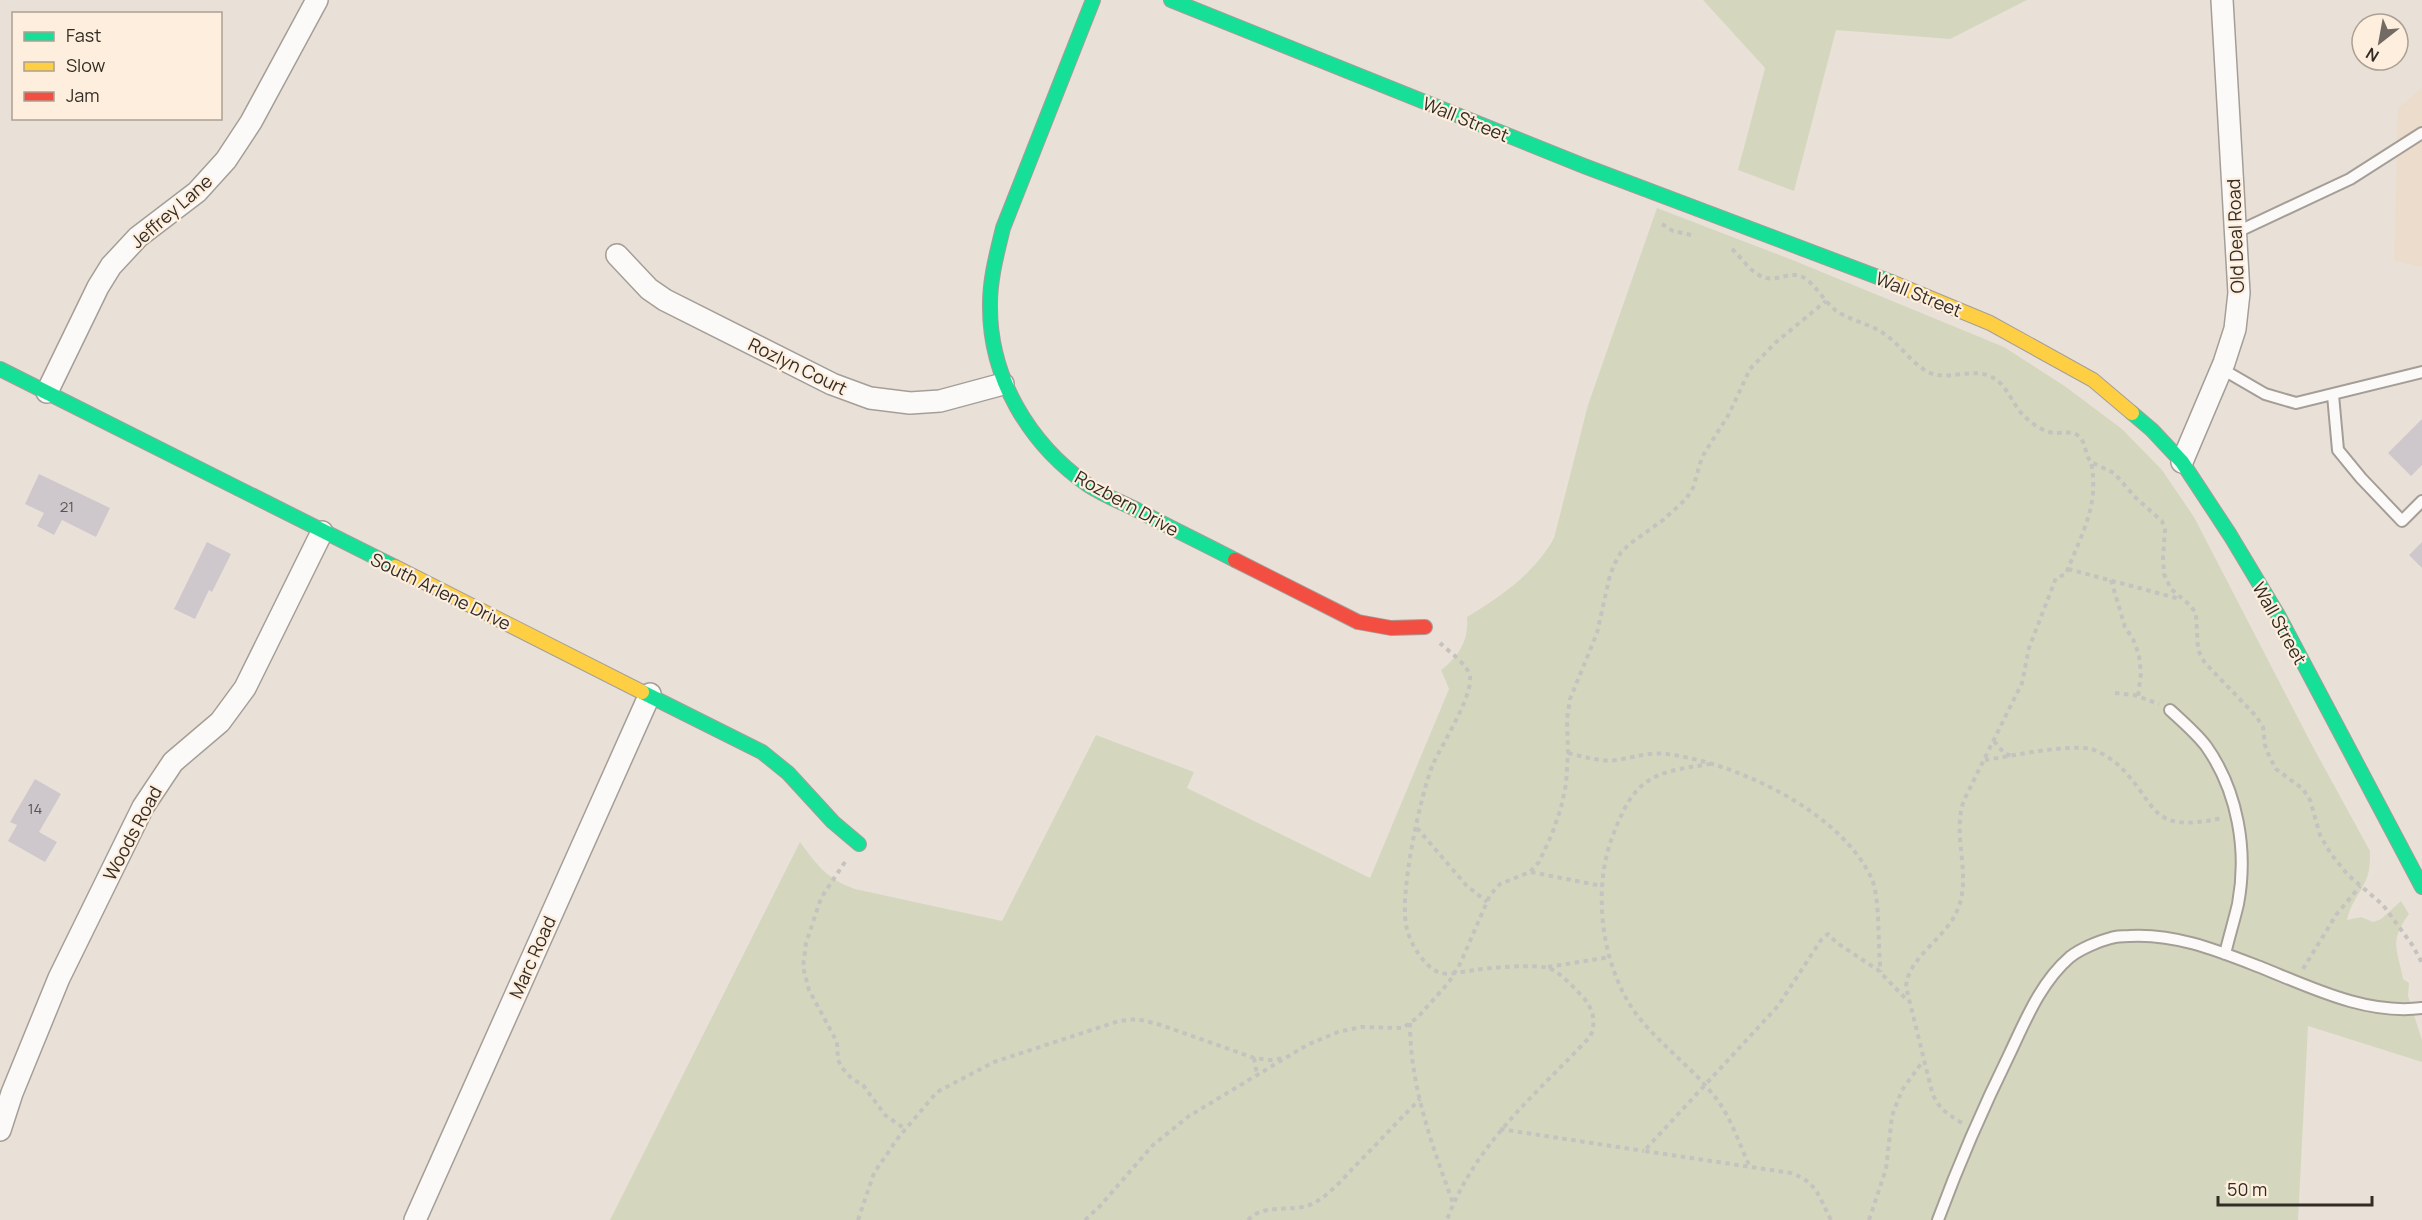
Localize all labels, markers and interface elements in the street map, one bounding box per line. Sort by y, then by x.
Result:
legend [12,12,222,120]
north arrow [2350,12,2410,72]
text: Fast [66,23,101,47]
text: N [2362,42,2383,67]
text: Slow [66,53,106,77]
text: Jam [66,83,100,107]
street label: Wall Street [1419,91,1513,147]
street label: Jeffrey Lane [125,169,217,253]
street label: Old Deal Road [2221,178,2249,294]
street label: Wall Street [1872,266,1966,322]
street label: Rozlyn Court [745,332,851,400]
street label: Rozbern Drive [1071,465,1183,541]
house number: 21 [60,496,74,517]
street label: South Arlene Drive [367,547,515,635]
street label: Wall Street [2247,577,2313,669]
street label: Woods Road [97,782,167,884]
house number: 14 [28,798,42,819]
street label: Marc Road [503,912,561,1002]
scale bar [2218,1169,2372,1207]
text: 50 m [2227,1177,2267,1201]

